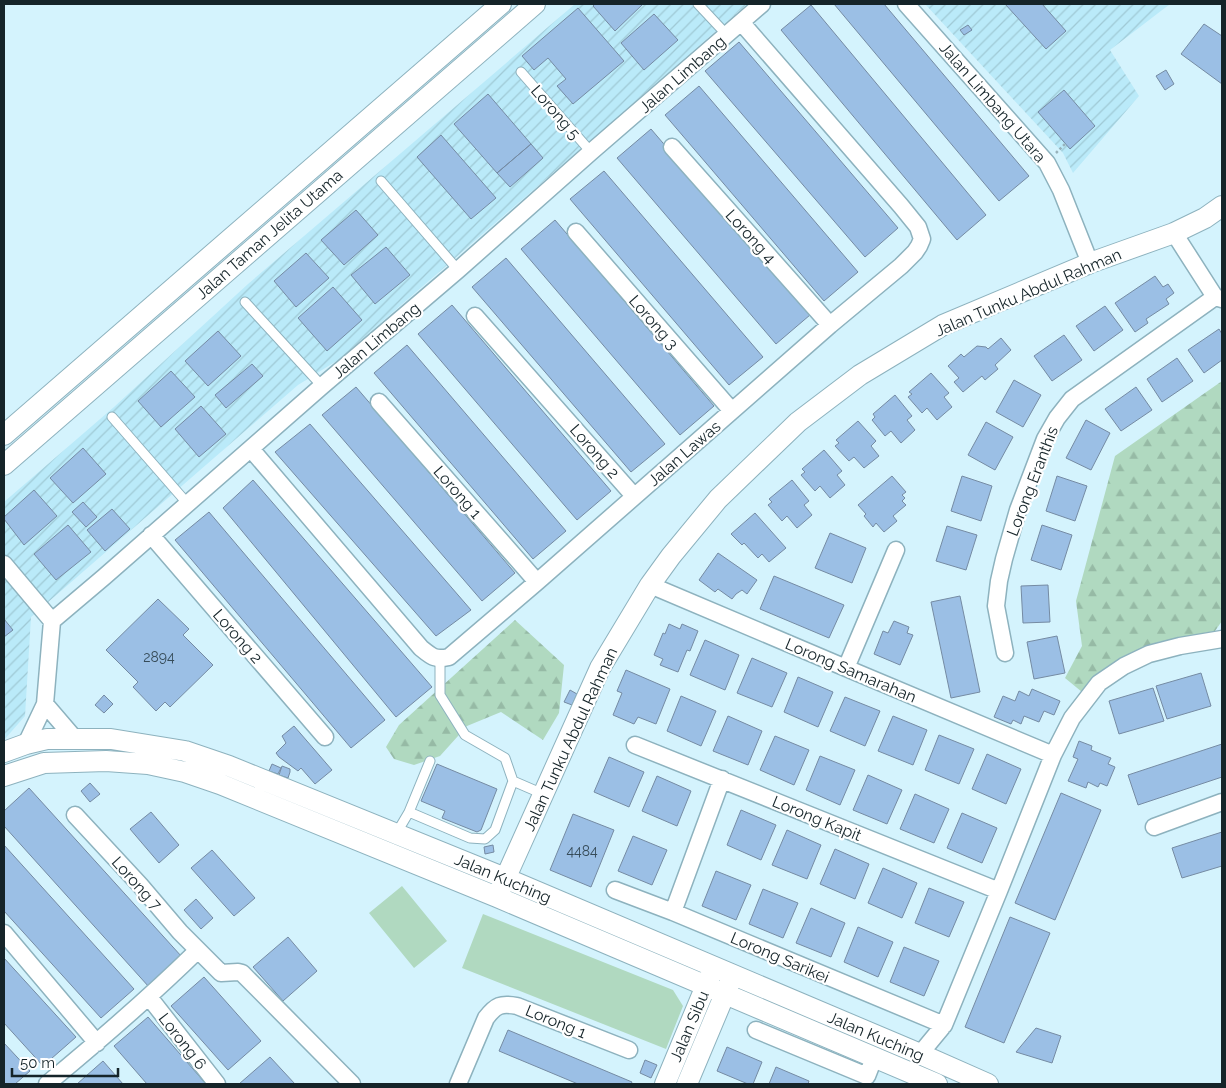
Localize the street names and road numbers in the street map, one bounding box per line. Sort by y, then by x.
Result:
street label: Jalan Limbang [635,32,729,117]
street label: Jalan Limbang Utara [935,39,1050,166]
street label: Lorong 5 [527,81,584,144]
street label: Jalan Taman Jelita Utama [192,166,346,303]
street label: Lorong 4 [722,206,780,267]
street label: Jalan Tunku Abdul Rahman [932,245,1124,340]
street label: Lorong 3 [625,291,682,353]
street label: Jalan Limbang [329,298,424,382]
street label: Jalan Lawas [644,417,725,490]
street label: Lorong 2 [566,420,623,482]
street label: Lorong Eranthis [1003,423,1062,539]
street label: Lorong 1 [430,462,486,523]
street label: Lorong 2 [209,605,266,667]
street label: Lorong Samarahan [782,634,919,707]
street label: Jalan Tunku Abdul Rahman [520,644,621,834]
street label: Lorong Kapit [769,792,865,845]
street label: Jalan Kuching [452,850,554,907]
street label: Lorong 7 [108,853,166,914]
street label: Lorong Sarikei [728,928,832,987]
street label: Jalan Sibu [666,988,713,1065]
street label: Lorong 1 [523,1001,589,1042]
street label: Jalan Kuching [825,1008,927,1065]
street label: Lorong 6 [155,1009,211,1073]

